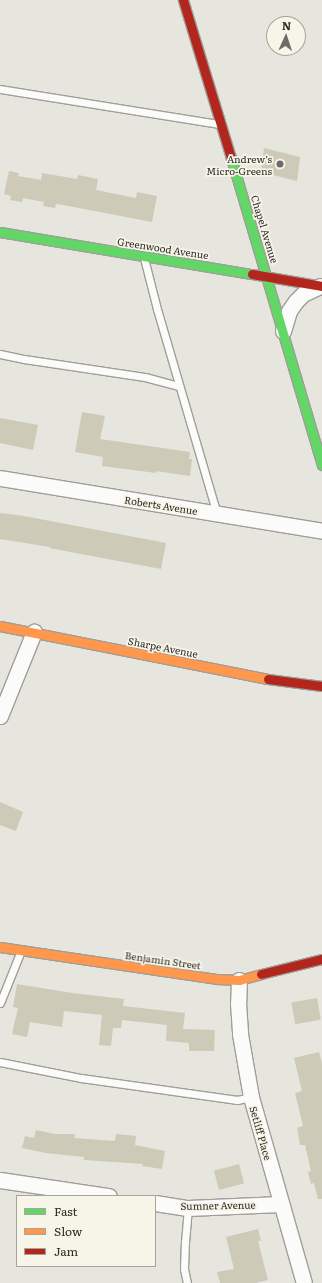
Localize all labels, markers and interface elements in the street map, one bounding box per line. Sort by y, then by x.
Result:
north arrow [266,16,306,56]
text: N [282,17,292,33]
place label: Andrew’s Micro-Greens [206,152,272,176]
marker: Andrew’s Micro-Greens [275,159,285,169]
street label: Chapel Avenue [249,194,281,264]
street label: Greenwood Avenue [117,235,209,261]
street label: Roberts Avenue [124,493,198,517]
street label: Sharpe Avenue [127,634,199,660]
street label: Benjamin Street [124,949,202,971]
street label: Setliff Place [248,1105,274,1161]
legend [16,1195,156,1267]
street label: Sumner Avenue [180,1198,256,1212]
text: Fast [54,1202,77,1220]
text: Slow [54,1222,82,1240]
text: Jam [54,1242,78,1260]

